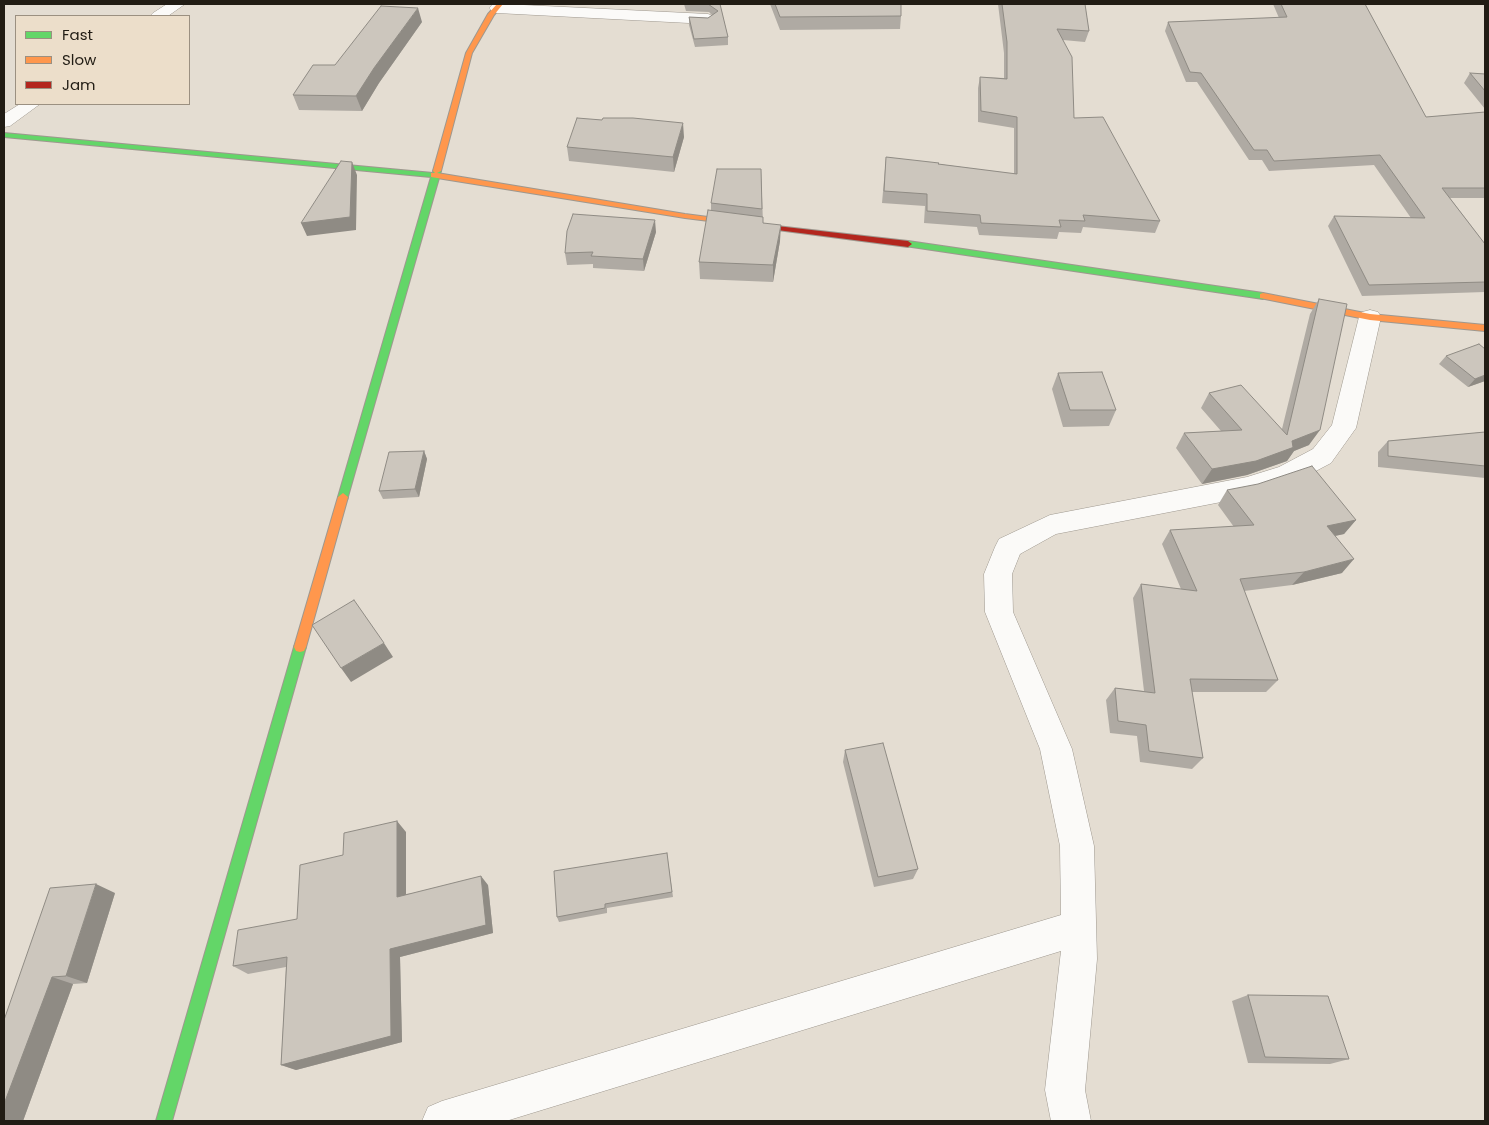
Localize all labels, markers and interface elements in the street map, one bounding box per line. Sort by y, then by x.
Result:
legend [15,15,190,105]
text: Fast [62,24,93,45]
text: Slow [62,49,96,70]
text: Jam [62,74,96,95]

